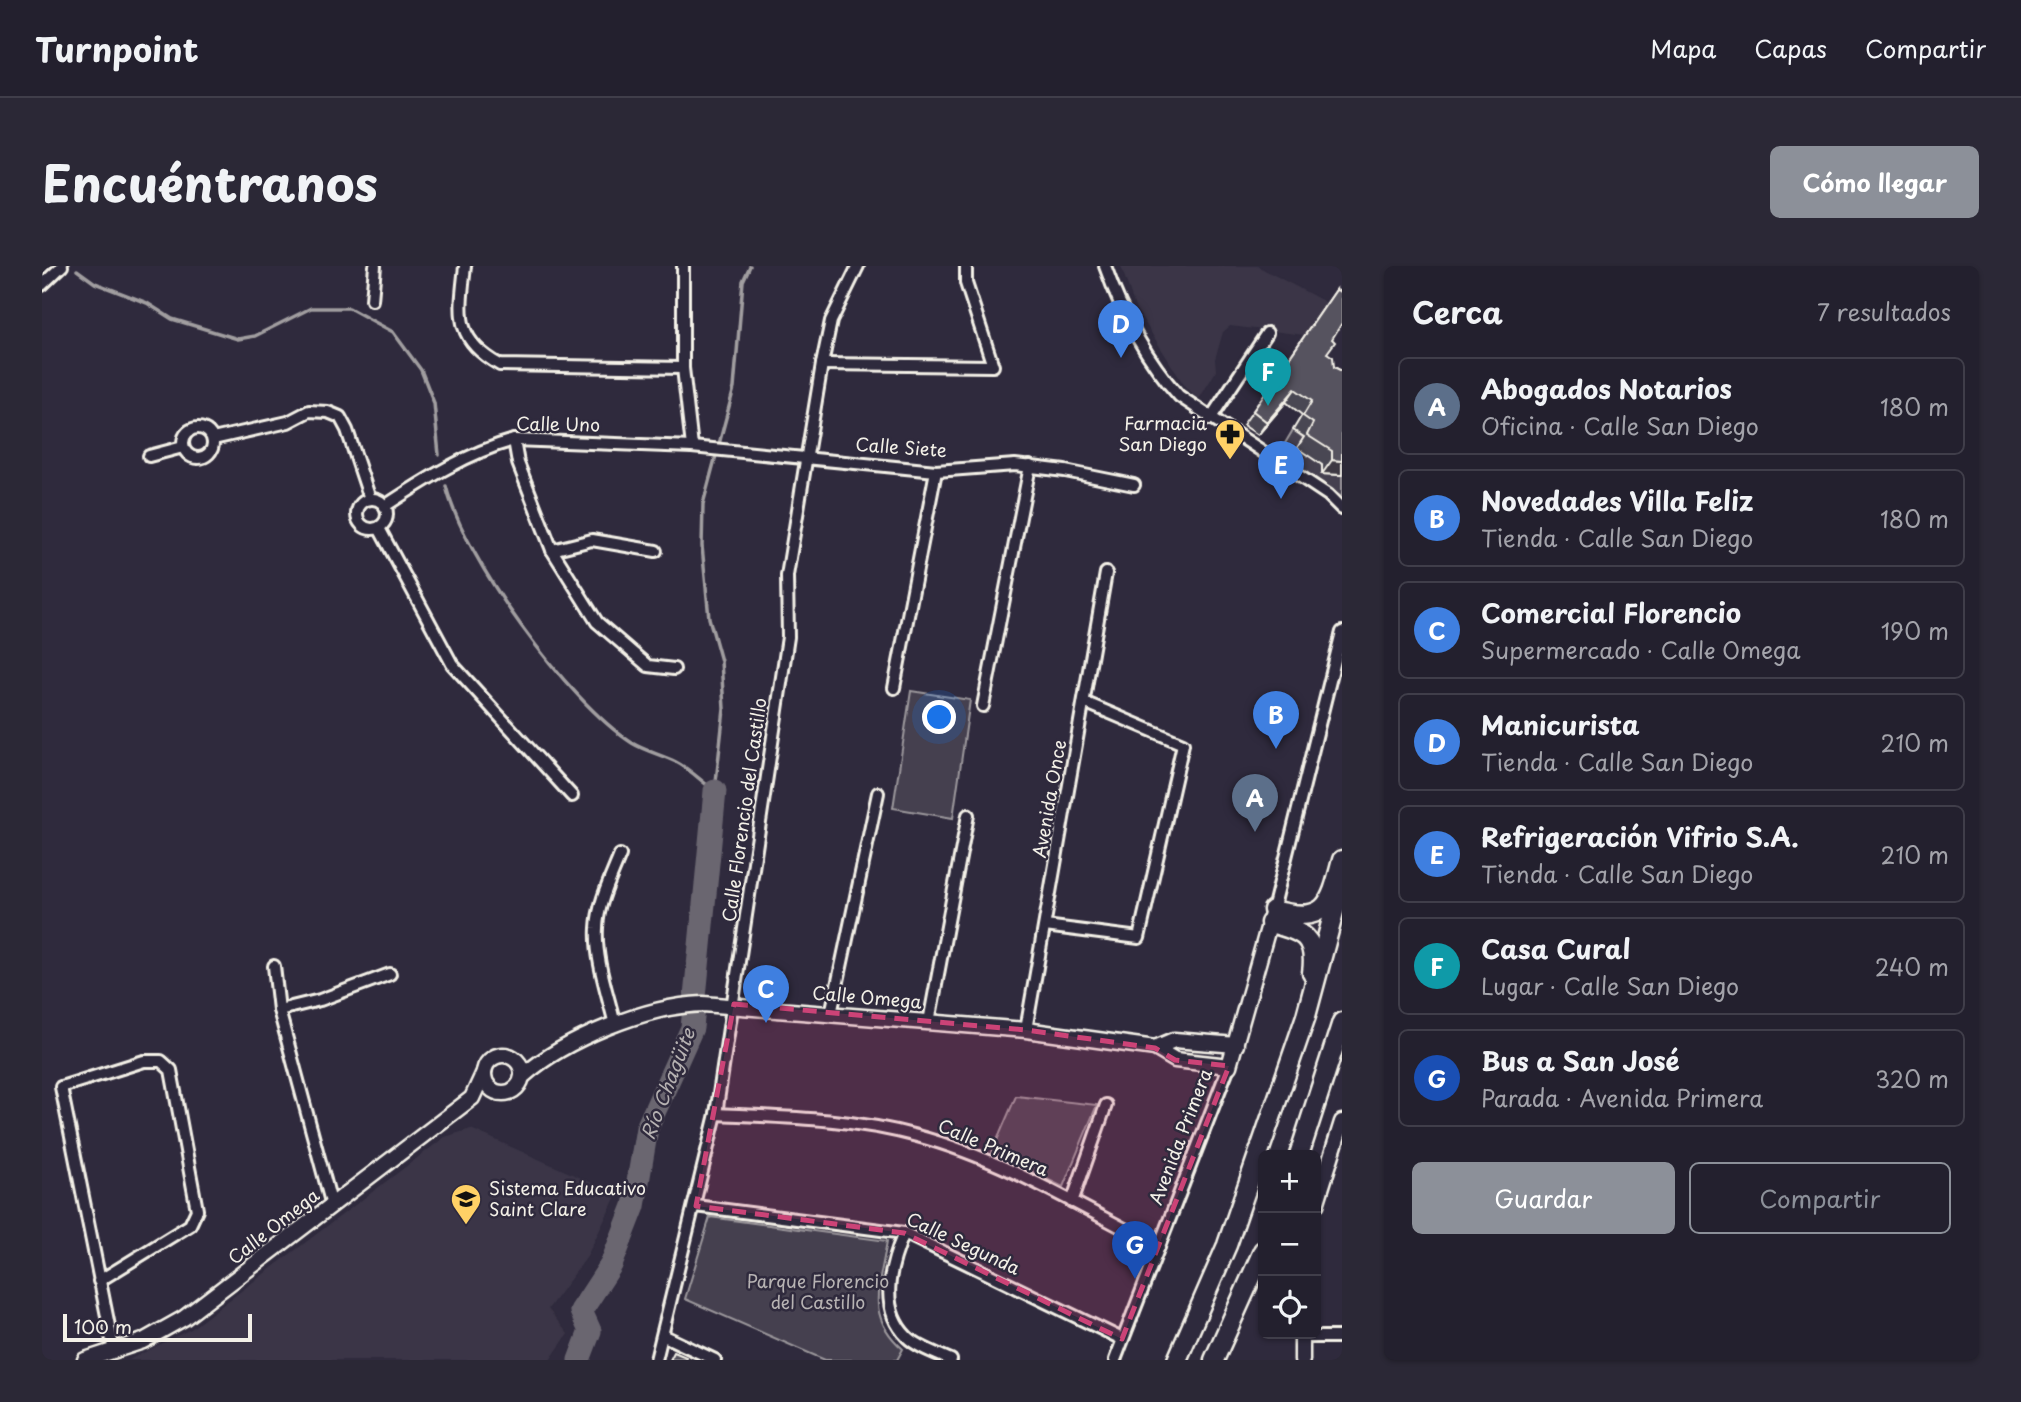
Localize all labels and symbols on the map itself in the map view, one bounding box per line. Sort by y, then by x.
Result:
pin: D [1098,300,1144,358]
pin: F [1245,348,1291,406]
street label: Calle Uno [516,409,600,438]
place label: Farmacia San Diego [1119,409,1207,457]
pharmacy icon: Farmacia San Diego [1213,417,1247,461]
street label: Calle Siete [855,430,948,463]
pin: E [1258,441,1304,499]
pin: B [1253,691,1299,749]
street label: Calle Florencio del Castillo [714,696,773,924]
your location [922,700,956,734]
street label: Avenida Once [1025,738,1072,860]
pin: A [1232,774,1278,832]
pin: C [743,965,789,1023]
street label: Calle Omega [811,978,924,1015]
water label: Río Chagüite [633,1023,701,1143]
street label: Avenida Primera [1141,1064,1218,1208]
street label: Calle Primera [934,1111,1053,1182]
place label: Sistema Educativo Saint Clare [489,1174,646,1222]
street label: Calle Omega [222,1181,325,1270]
school or university icon: Sistema Educativo Saint Clare [449,1182,483,1226]
street label: Calle Segunda [902,1205,1025,1281]
pin: G [1112,1221,1158,1279]
park label: Parque Florencio del Castillo [747,1267,889,1315]
scale bar [63,1311,252,1343]

